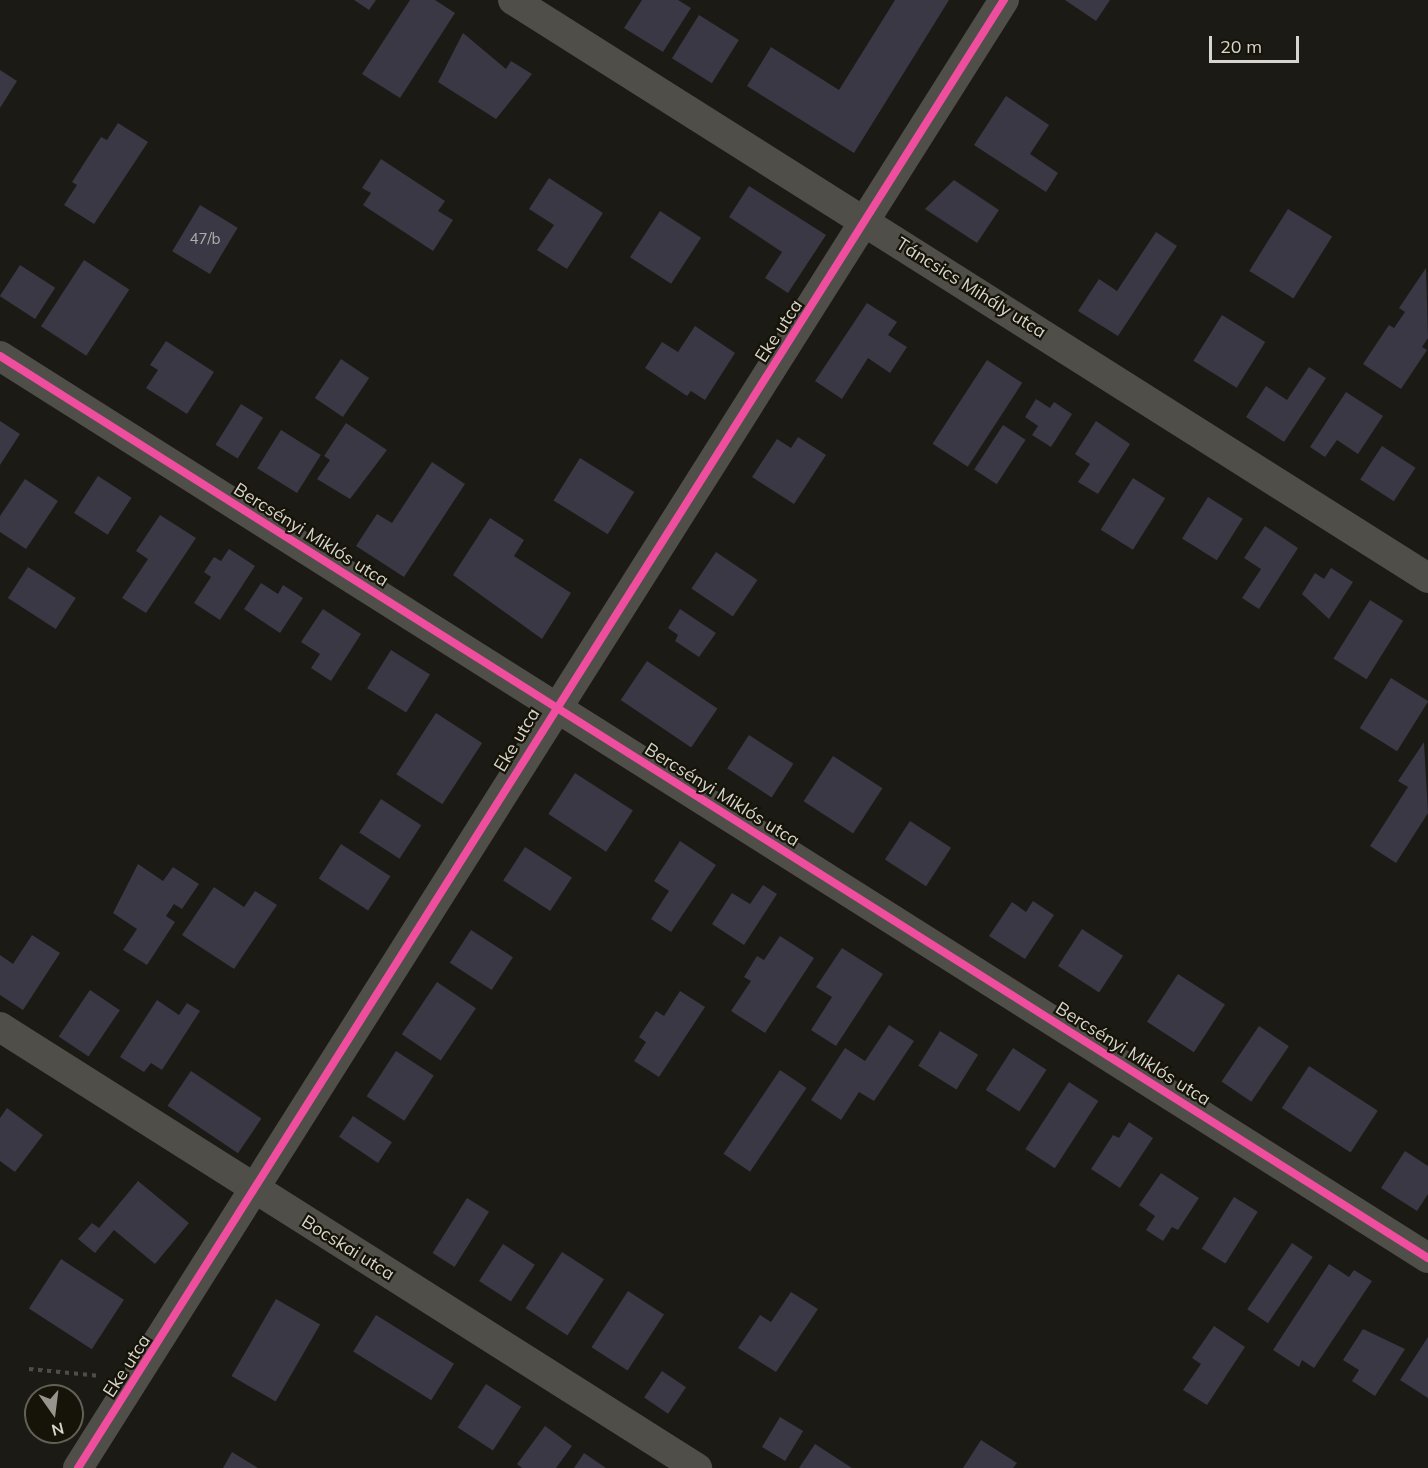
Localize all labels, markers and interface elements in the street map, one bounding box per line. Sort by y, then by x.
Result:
scale bar [1212,24,1302,62]
text: 20 m [1220,35,1262,58]
house number: 47/b [189,230,221,248]
street label: Táncsics Mihály utca [892,233,1050,343]
street label: Eke utca [751,296,807,366]
street label: Bercsényi Miklós utca [230,479,392,591]
street label: Eke utca [490,704,544,776]
street label: Bercsényi Miklós utca [641,739,803,851]
street label: Bercsényi Miklós utca [1052,998,1214,1110]
street label: Bocskai utca [298,1211,398,1285]
street label: Eke utca [99,1331,155,1401]
north arrow [24,1384,84,1444]
text: N [50,1418,66,1441]

